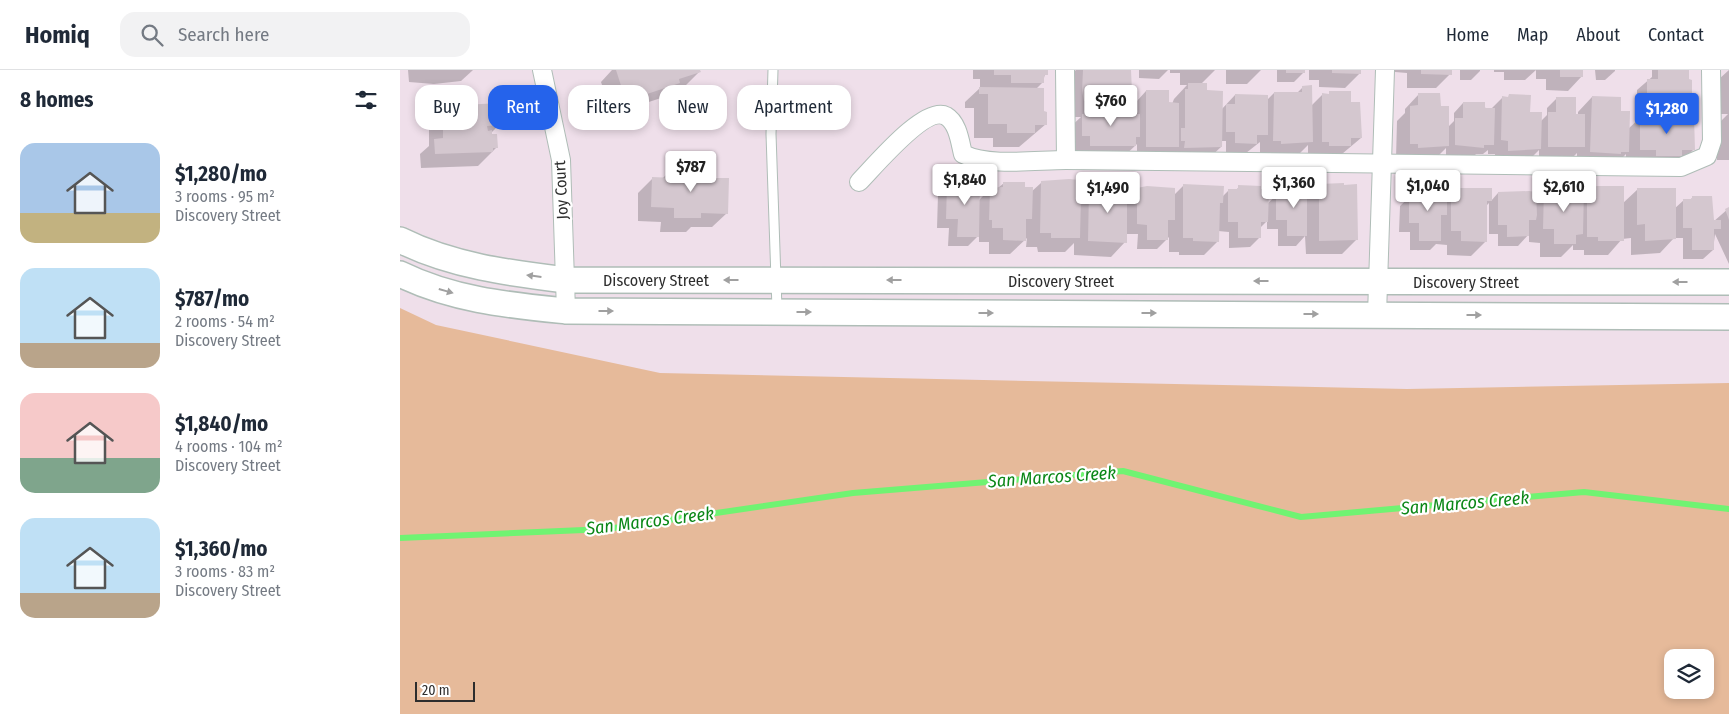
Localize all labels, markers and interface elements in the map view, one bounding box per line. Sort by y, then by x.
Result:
search box [120,12,470,57]
text: Homiq [25,21,90,49]
icon: search [138,21,166,49]
text: Search here [178,23,269,46]
text: Home [1446,24,1489,46]
text: Map [1517,24,1548,46]
text: About [1576,24,1620,46]
text: Contact [1648,24,1704,46]
chip: Buy [415,85,478,130]
chip: Rent [488,85,558,130]
chip: Filters [568,85,649,130]
chip: New [659,85,727,130]
chip: Apartment [737,85,851,130]
pin: $760 [1081,85,1141,127]
icon: filters [352,86,380,114]
text: 8 homes [20,87,94,113]
text: $760 [1095,91,1127,110]
pin: $1,280 [1626,92,1708,135]
text: $1,280 [1646,99,1688,118]
pin: $787 [661,150,721,193]
text: $787 [676,157,706,176]
street label: Joy Court [550,159,572,220]
text: $1,280/mo [175,161,267,187]
icon: home [60,163,120,223]
pin: $1,840 [924,164,1006,206]
pin: $1,360 [1253,166,1335,209]
text: $1,840 [943,170,987,189]
pin: $1,040 [1387,170,1469,212]
pin: $2,610 [1523,170,1605,213]
pin: $1,490 [1067,172,1149,214]
text: $1,360 [1273,173,1315,192]
text: $1,040 [1406,176,1450,195]
text: $2,610 [1543,177,1585,196]
text: $1,490 [1087,178,1129,197]
text: 3 rooms · 95 m² [175,187,275,206]
text: Discovery Street [175,206,281,225]
street label: Discovery Street [603,271,710,290]
one-way arrow [526,272,542,280]
street label: Discovery Street [1008,272,1115,291]
street label: Discovery Street [1413,273,1520,292]
one-way arrow [723,276,739,284]
one-way arrow [886,276,902,284]
one-way arrow [1252,277,1268,285]
one-way arrow [1672,278,1688,286]
text: $787/mo [175,286,249,312]
icon: home [60,288,120,348]
one-way arrow [438,288,453,296]
one-way arrow [598,307,614,315]
one-way arrow [796,308,812,316]
one-way arrow [978,309,994,317]
one-way arrow [1141,309,1157,317]
one-way arrow [1303,310,1319,318]
one-way arrow [1466,311,1482,319]
text: 2 rooms · 54 m² [175,312,275,331]
text: Discovery Street [175,331,281,350]
text: $1,840/mo [175,411,268,437]
icon: home [60,413,120,473]
text: 4 rooms · 104 m² [175,437,283,456]
text: Discovery Street [175,456,281,475]
water label: San Marcos Creek [986,462,1117,493]
water label: San Marcos Creek [1399,486,1530,520]
water label: San Marcos Creek [584,502,715,540]
text: $1,360/mo [175,536,267,562]
icon: home [60,538,120,598]
text: 3 rooms · 83 m² [175,562,275,581]
text: Discovery Street [175,581,281,600]
map controls [1664,649,1714,699]
button: layers [1664,649,1714,699]
scale bar [415,679,475,702]
text: 20 m [422,682,450,699]

